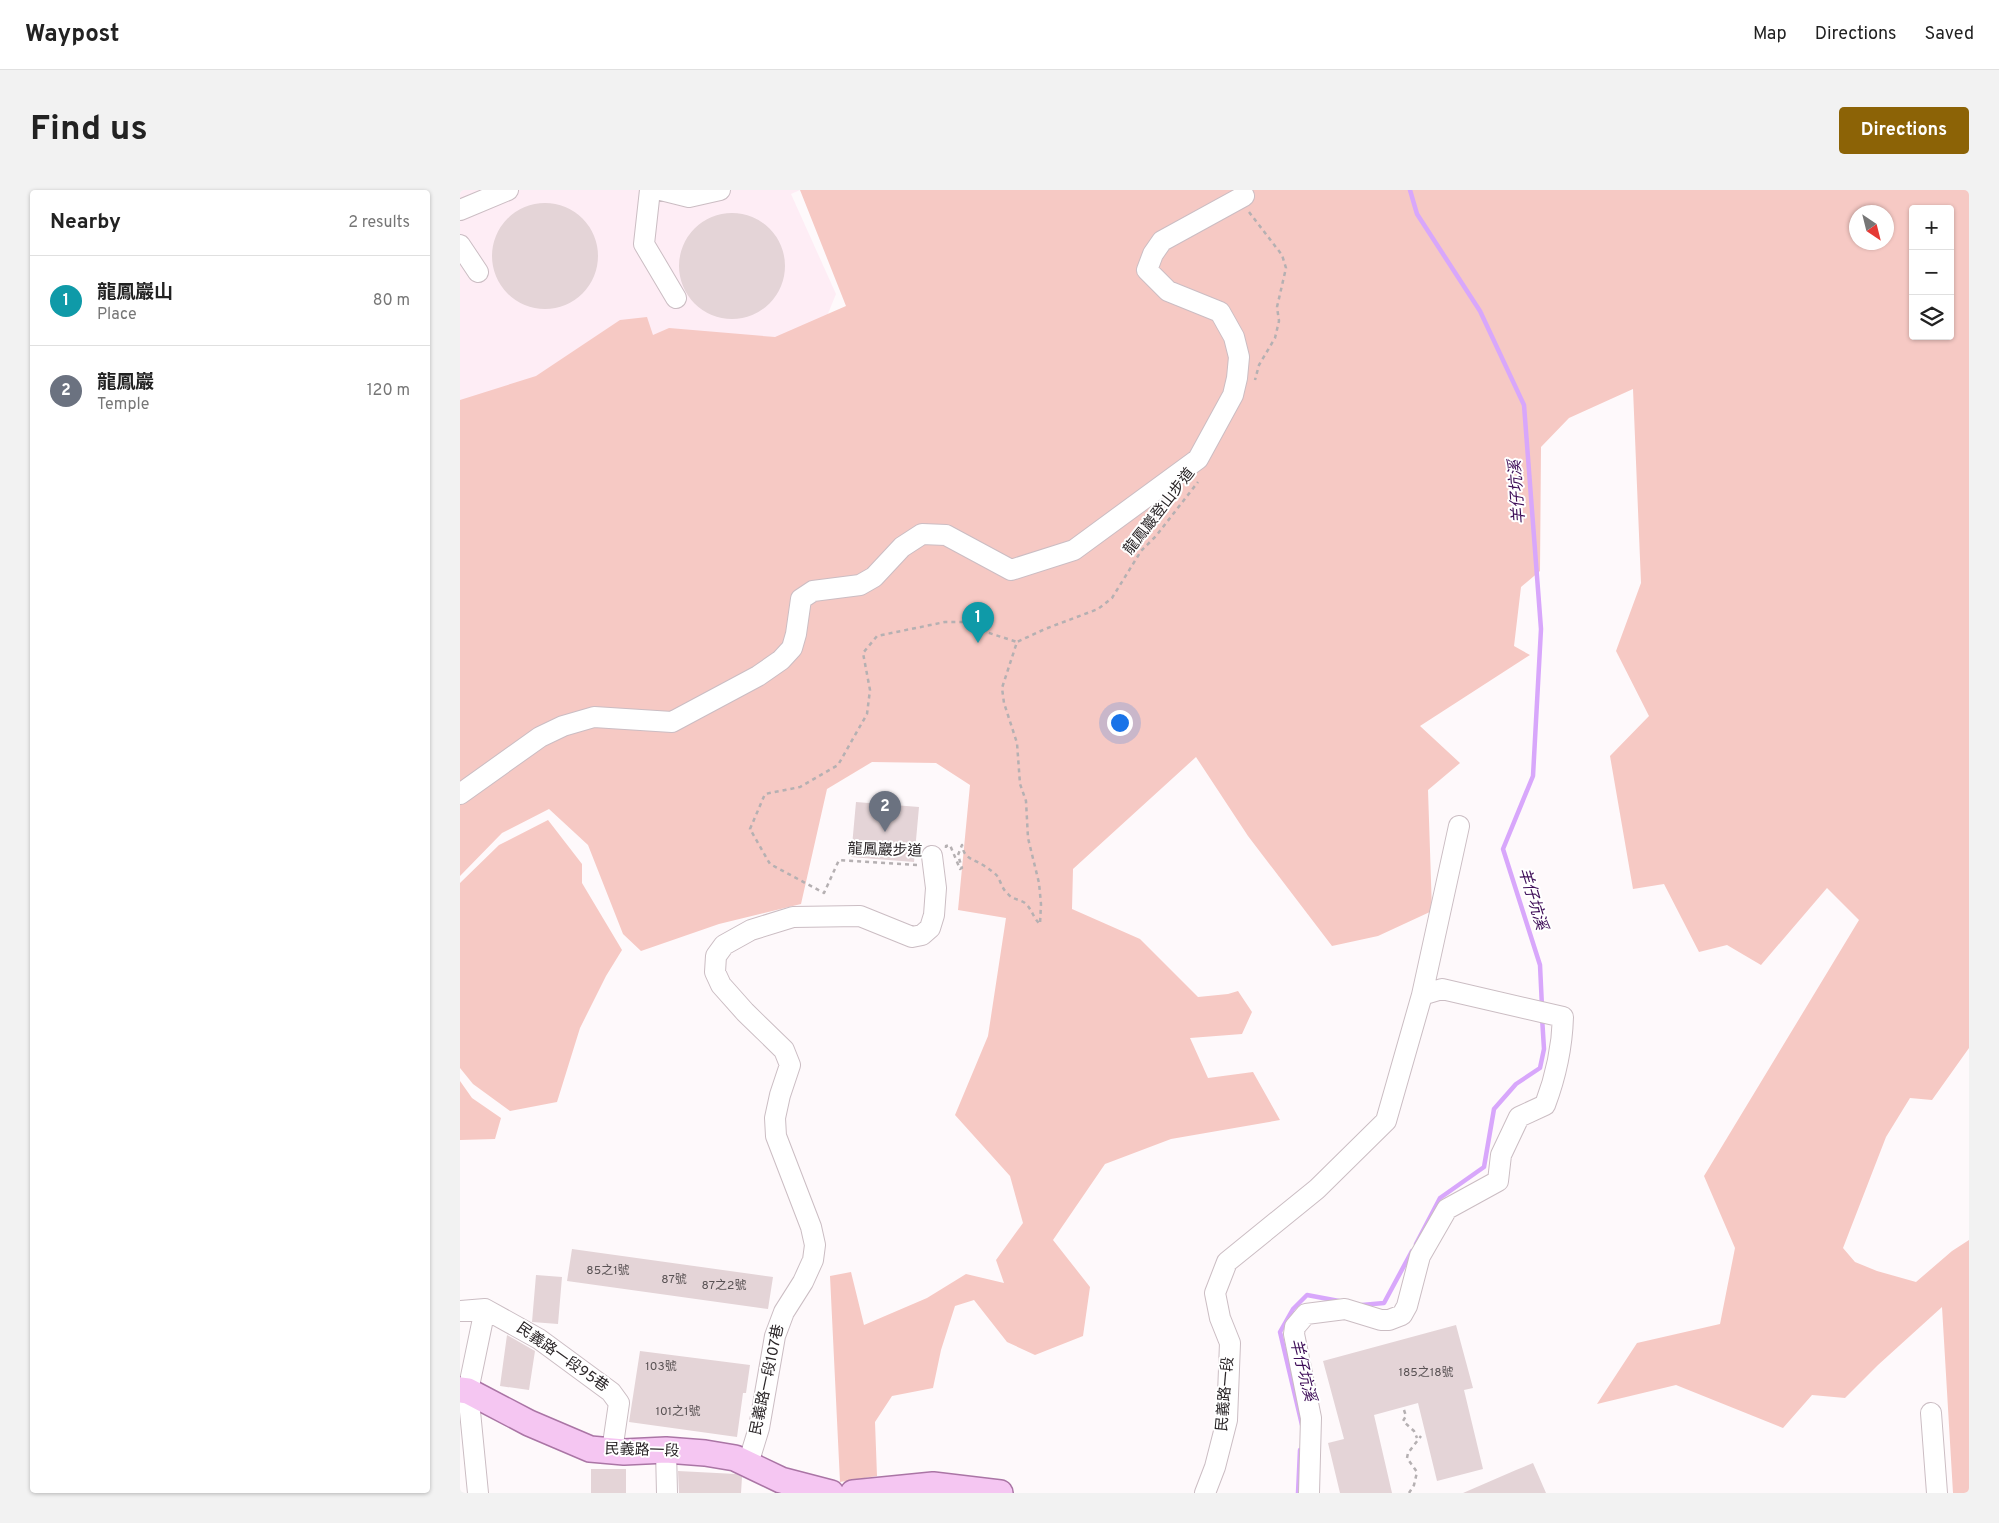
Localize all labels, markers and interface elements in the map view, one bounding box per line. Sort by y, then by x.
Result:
text: Waypost [25,20,119,50]
text: Map [1753,23,1787,46]
text: Directions [1815,23,1897,46]
text: Saved [1925,23,1974,46]
button: Directions [1839,107,1969,154]
text: Find us [30,108,148,152]
north arrow [1849,205,1894,250]
map controls [1909,205,1954,340]
button: + [1909,205,1954,250]
text: Nearby [50,209,121,236]
text: 2 results [348,213,410,233]
button: − [1909,250,1954,295]
text: 龍鳳巖山 [97,281,173,305]
text: 1 [63,291,69,311]
text: 80 m [373,291,410,311]
button: layers [1909,295,1954,340]
text: Place [97,305,137,325]
text: 龍鳳巖 [97,371,154,395]
text: 2 [61,381,71,401]
text: 120 m [367,381,410,401]
text: Temple [97,395,149,415]
water label: 羊仔坑溪 [1506,457,1530,525]
street label: 龍鳳巖登山步道 [1119,464,1200,559]
pin: 1 [962,602,994,643]
your location [1107,710,1133,736]
pin: 2 [869,791,901,832]
street label: 龍鳳巖步道 [847,839,923,862]
water label: 羊仔坑溪 [1513,865,1552,934]
house number: 85之1號 [586,1263,630,1279]
house number: 87號 [661,1272,687,1288]
house number: 87之2號 [702,1278,746,1294]
street label: 民義路一段95巷 [512,1319,612,1397]
street label: 民義路一段107巷 [747,1323,789,1437]
water label: 羊仔坑溪 [1285,1337,1320,1405]
street label: 民義路一段 [1213,1356,1239,1432]
house number: 103號 [645,1359,677,1375]
house number: 185之18號 [1398,1365,1454,1381]
house number: 101之1號 [655,1404,701,1420]
street label: 民義路一段 [604,1440,680,1462]

